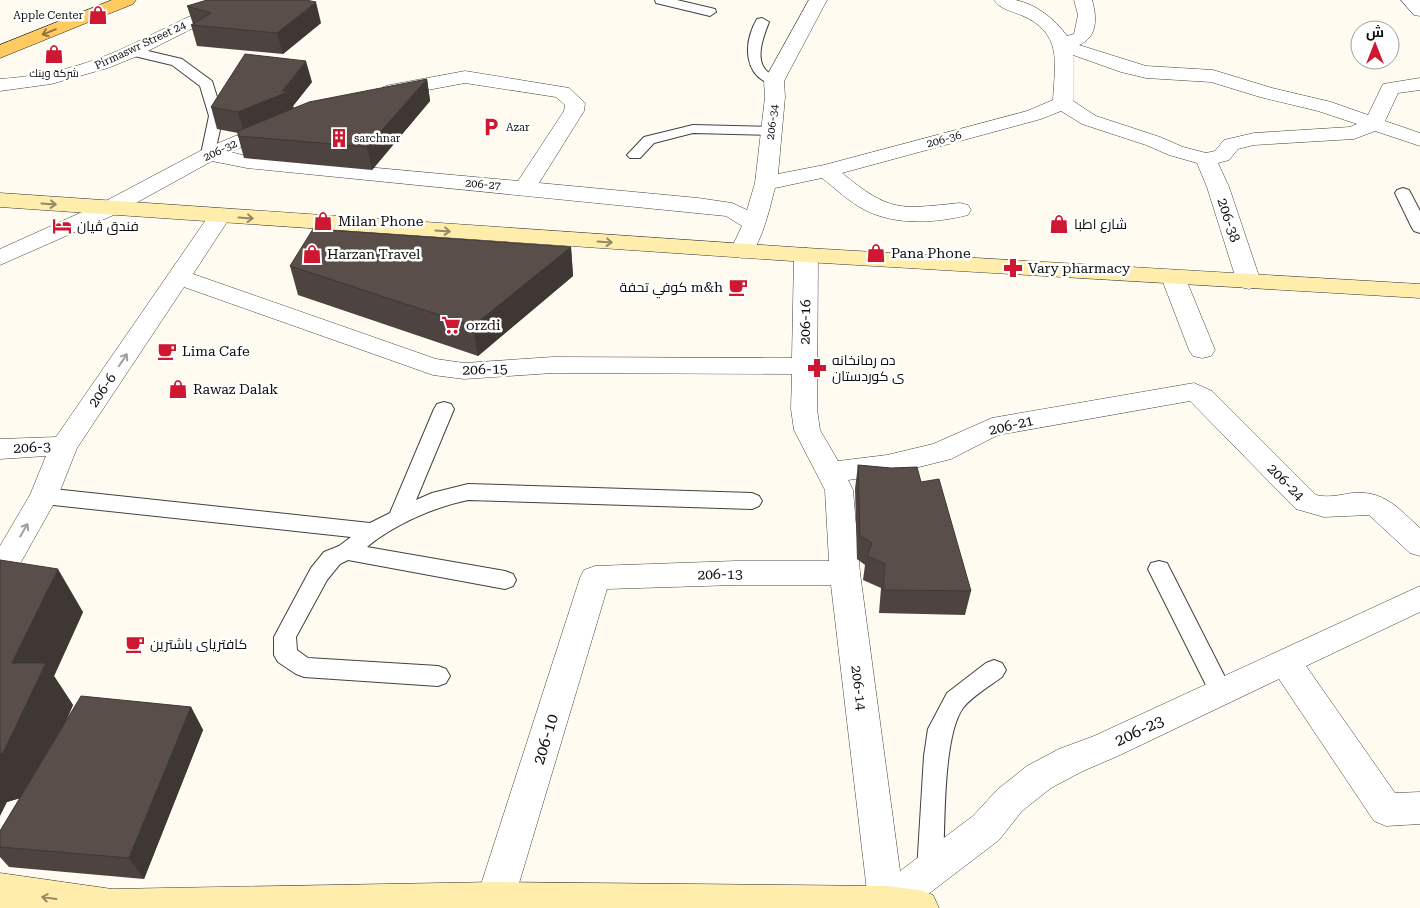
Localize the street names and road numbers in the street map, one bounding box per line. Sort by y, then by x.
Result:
street label: Pirmaswr Street 24 [92,18,189,72]
street label: 206-34 [764,103,781,141]
street label: 206-36 [925,129,963,150]
street label: 206-32 [201,137,239,164]
street label: 206-27 [465,176,501,193]
street label: 206-38 [1214,196,1244,244]
street label: 206-16 [797,299,813,345]
street label: 206-15 [462,360,508,378]
street label: 206-6 [85,370,119,410]
street label: 206-21 [987,412,1035,438]
street label: 206-3 [13,438,51,456]
street label: 206-24 [1264,460,1308,504]
street label: 206-13 [697,566,743,582]
street label: 206-14 [848,665,870,712]
street label: 206-23 [1112,711,1167,750]
street label: 206-10 [529,712,562,767]

